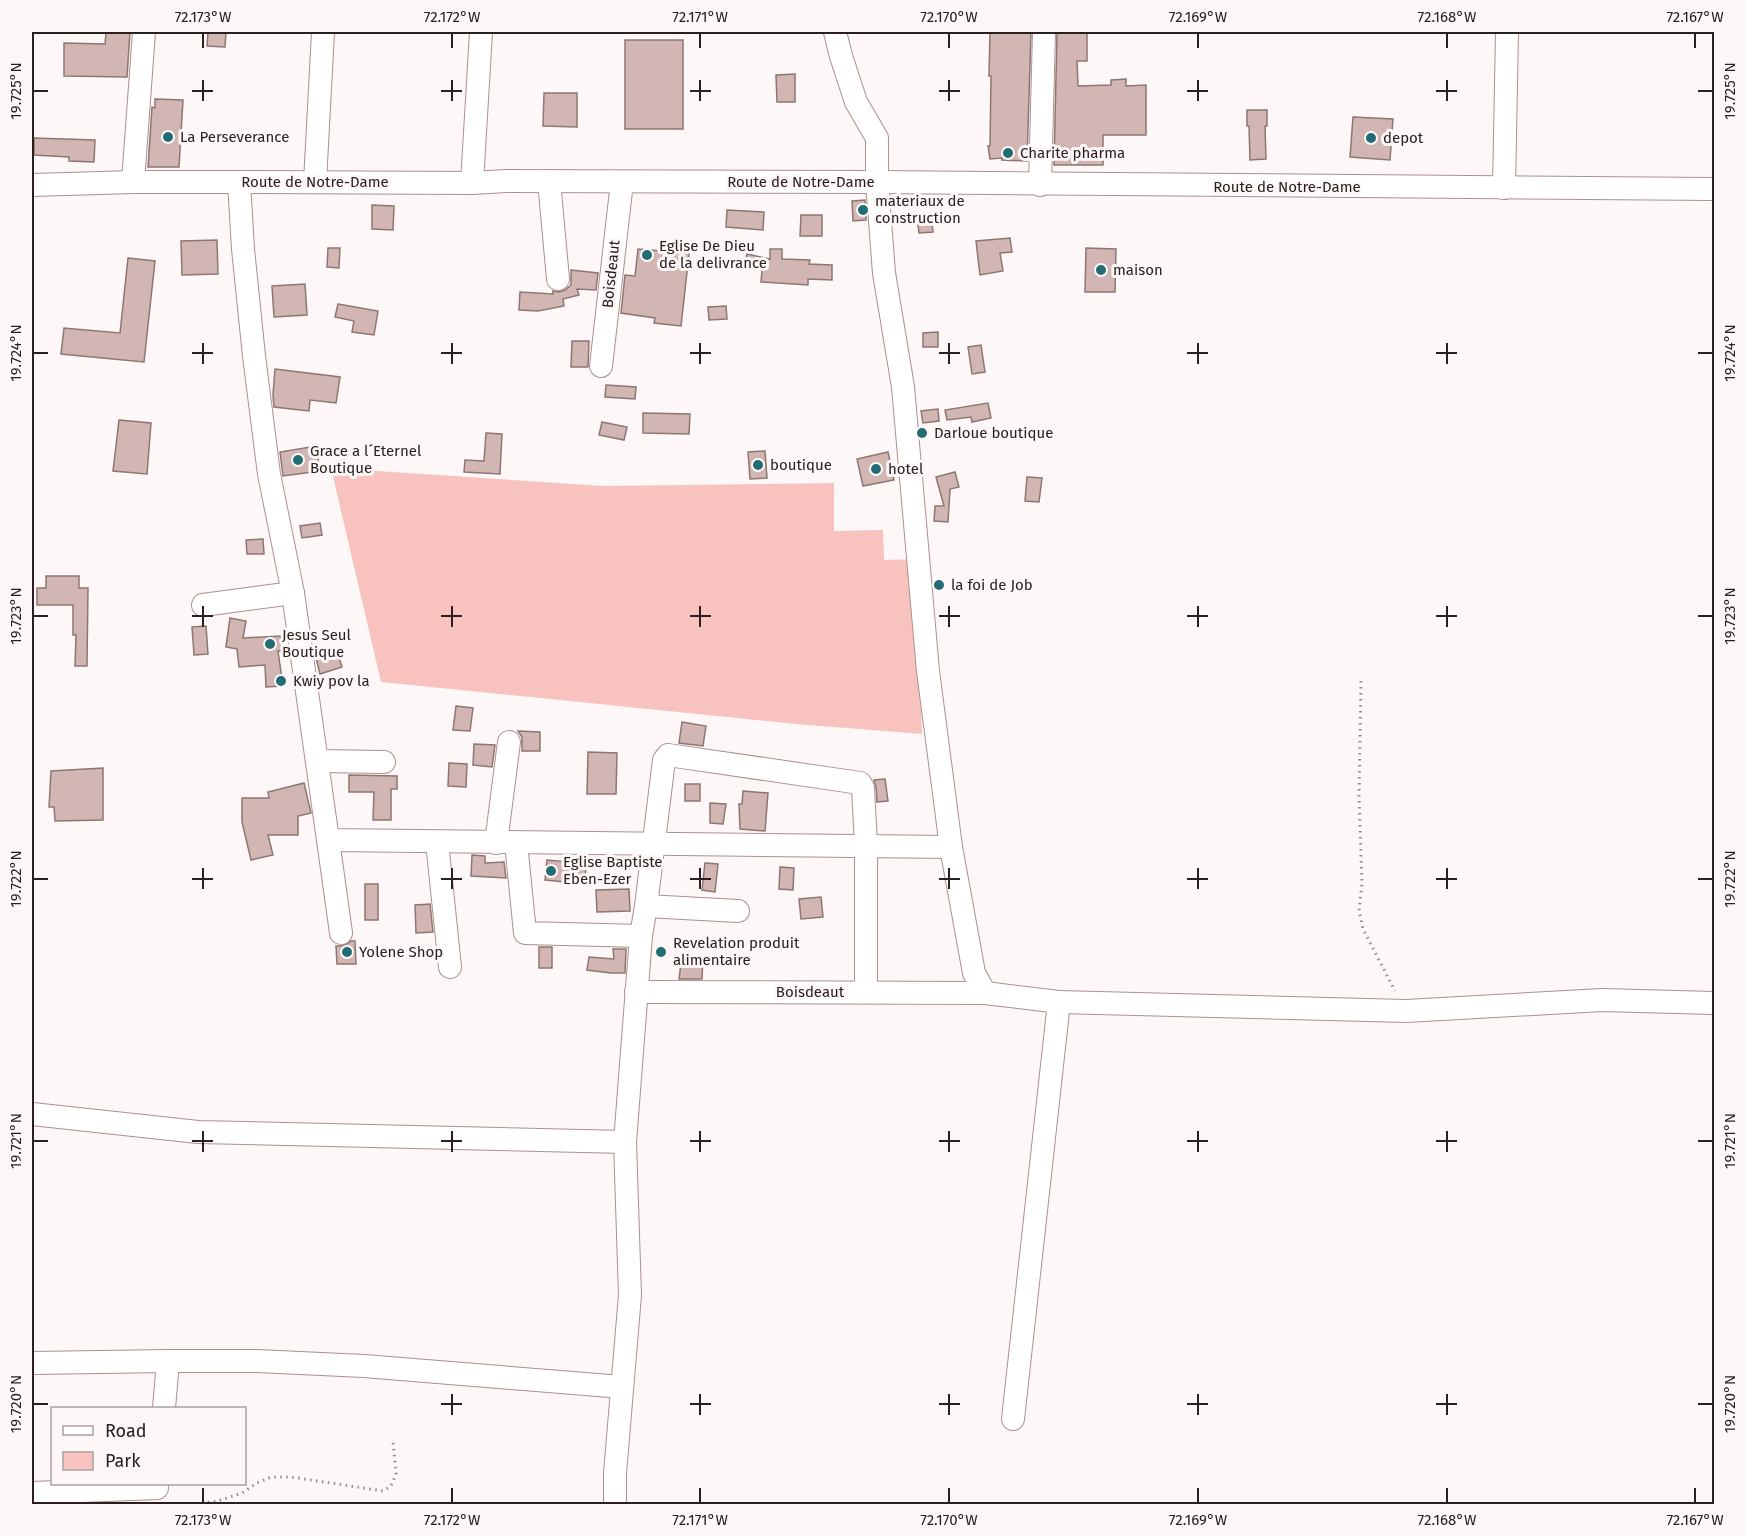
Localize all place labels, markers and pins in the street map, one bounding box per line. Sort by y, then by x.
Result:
place label: La Perseverance [180,128,289,146]
place label: depot [1383,129,1424,147]
marker: La Perseverance [161,130,175,144]
marker: depot [1364,131,1378,145]
place label: Charite pharma [1020,144,1125,162]
marker: Charite pharma [1001,146,1015,160]
place label: materiaux de construction [875,192,965,227]
marker: materiaux de construction [856,203,870,217]
place label: Eglise De Dieu de la delivrance [659,237,767,272]
marker: Eglise De Dieu de la delivrance [640,248,654,262]
place label: maison [1113,261,1163,279]
marker: maison [1094,263,1108,277]
place label: Darloue boutique [934,424,1053,442]
marker: Darloue boutique [915,426,929,440]
place label: Grace a l´Eternel Boutique [310,442,422,477]
marker: Grace a l´Eternel Boutique [291,453,305,467]
place label: boutique [770,456,832,474]
marker: boutique [751,458,765,472]
place label: hotel [888,460,924,478]
marker: hotel [869,462,883,476]
place label: la foi de Job [951,576,1033,594]
marker: la foi de Job [932,578,946,592]
place label: Jesus Seul Boutique [282,626,352,661]
marker: Jesus Seul Boutique [263,637,277,651]
place label: Kwiy pov la [293,672,370,690]
marker: Kwiy pov la [274,674,288,688]
place label: Eglise Baptiste Eben-Ezer [563,853,663,888]
marker: Eglise Baptiste Eben-Ezer [544,864,558,878]
place label: Revelation produit alimentaire [673,934,800,969]
place label: Yolene Shop [359,943,443,961]
marker: Yolene Shop [340,945,354,959]
marker: Revelation produit alimentaire [654,945,668,959]

